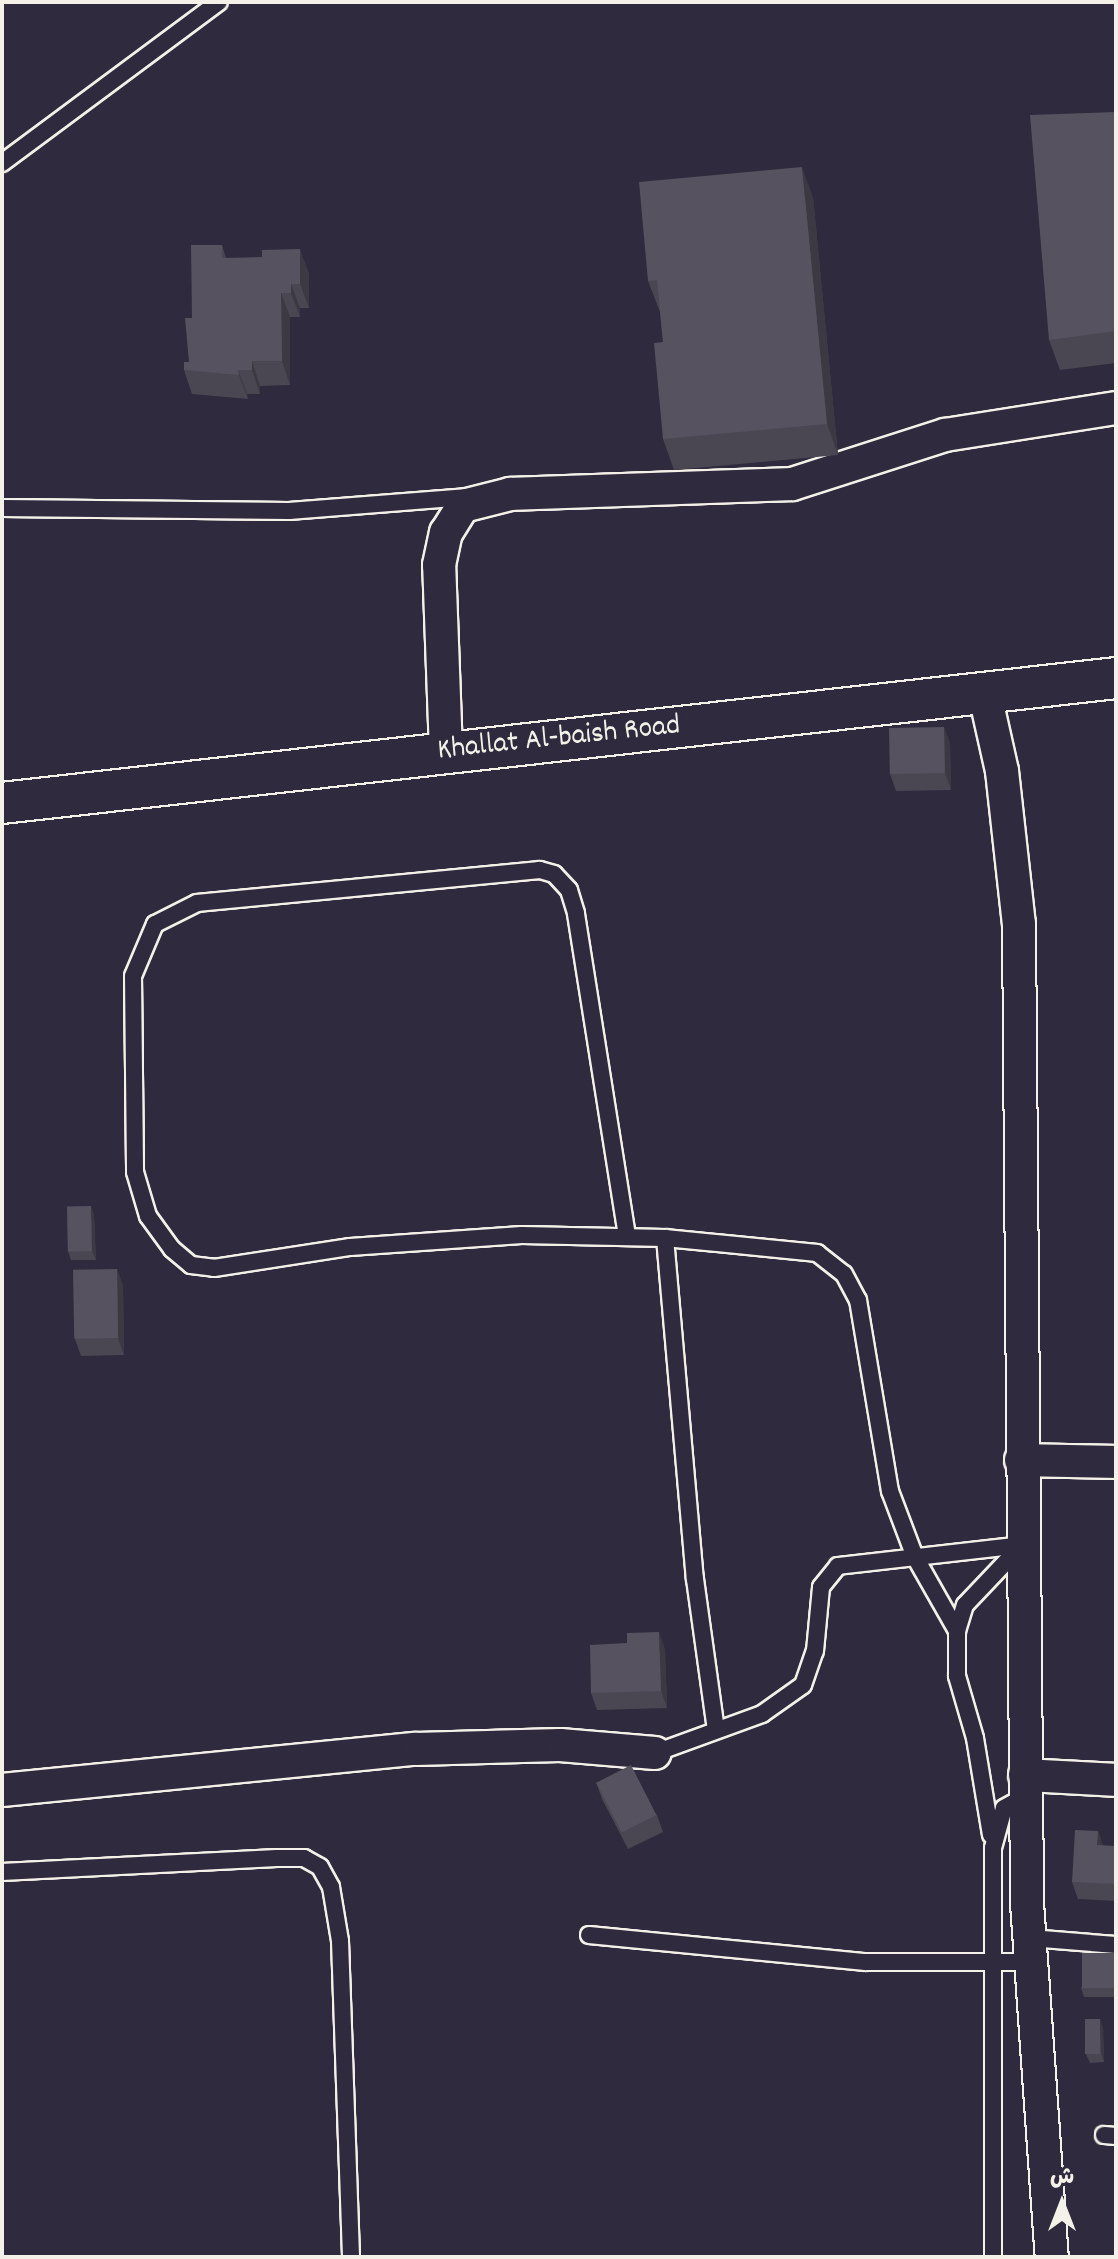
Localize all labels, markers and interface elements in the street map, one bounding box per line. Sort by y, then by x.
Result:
street label: Khallat Al-baish Road [436,709,682,771]
north arrow [1022,2163,1102,2243]
text: ش [1050,2163,1074,2194]

